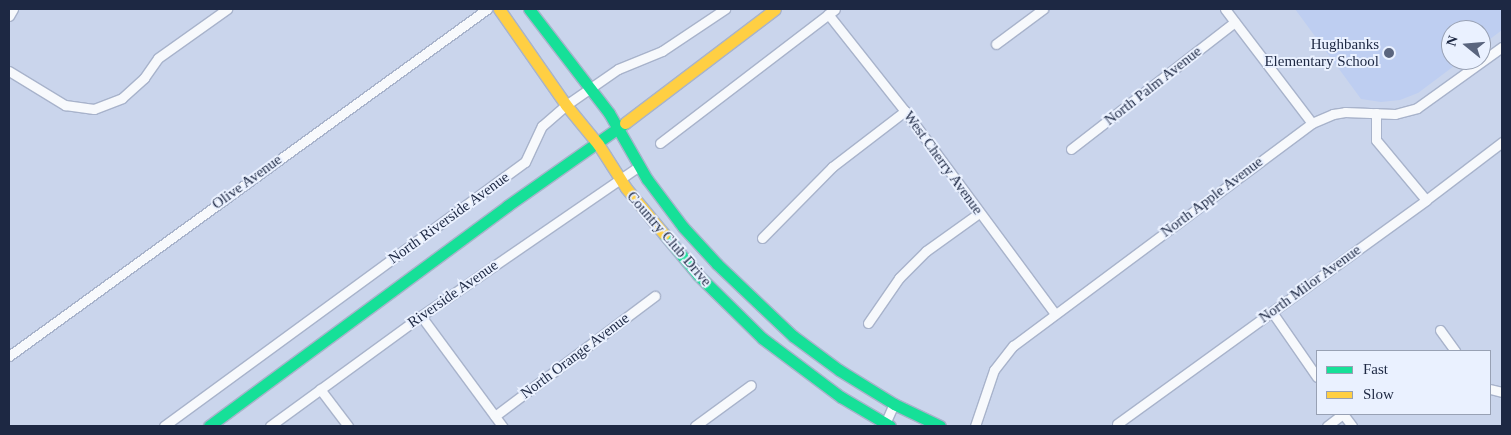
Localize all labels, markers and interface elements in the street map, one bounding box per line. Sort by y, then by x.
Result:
north arrow [1441,20,1491,70]
text: N [1443,34,1461,48]
place label: Hughbanks Elementary School [1264,35,1379,70]
street label: North Palm Avenue [1101,42,1205,130]
marker: Hughbanks Elementary School [1383,47,1395,59]
street label: West Cherry Avenue [899,107,987,219]
street label: Olive Avenue [208,150,286,214]
street label: North Apple Avenue [1157,152,1267,242]
street label: North Riverside Avenue [385,168,513,268]
street label: Country Club Drive [623,188,715,290]
street label: North Milor Avenue [1255,241,1365,327]
street label: Riverside Avenue [404,256,502,332]
street label: North Orange Avenue [517,309,633,403]
legend [1316,350,1491,415]
text: Fast [1363,361,1388,377]
text: Slow [1363,386,1394,402]

